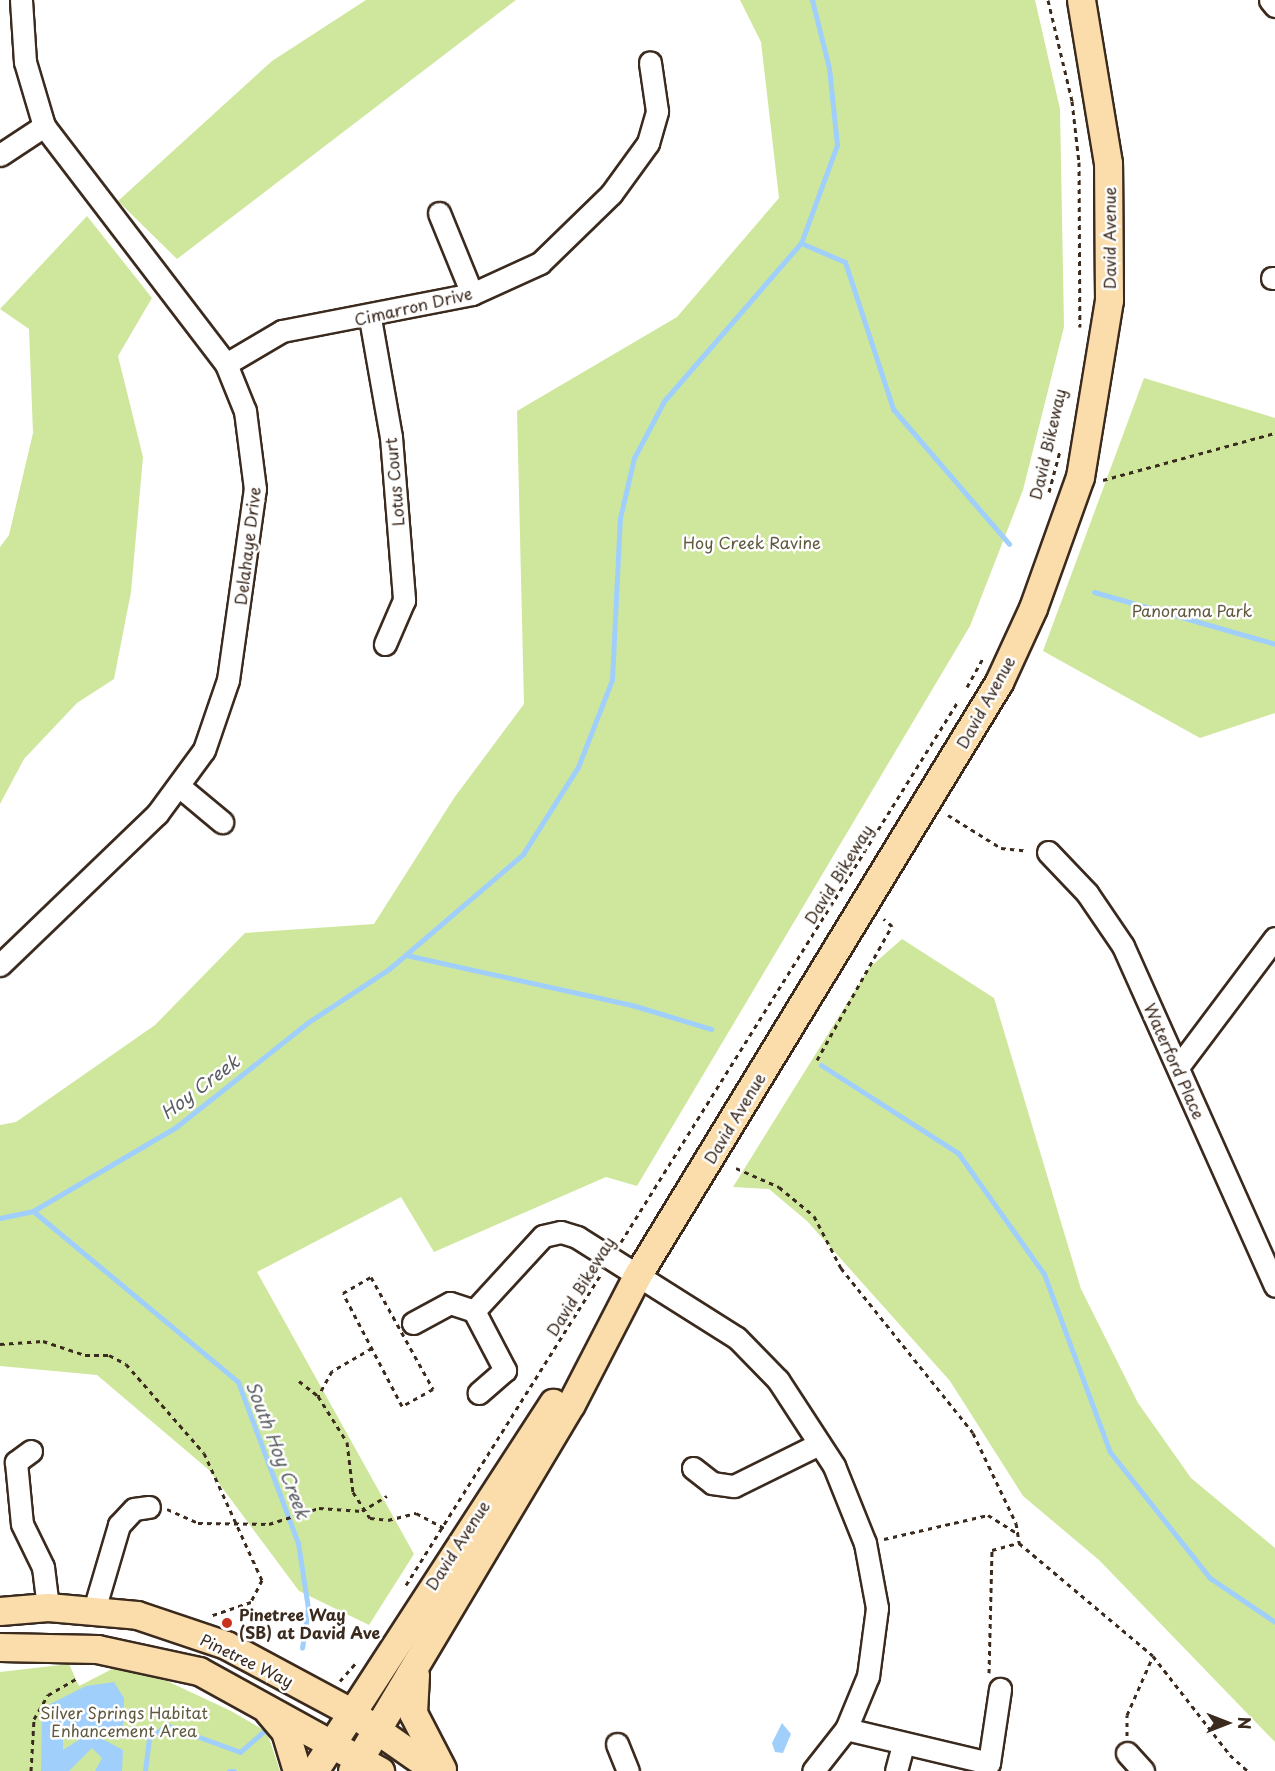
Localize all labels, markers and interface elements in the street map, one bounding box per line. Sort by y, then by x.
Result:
street label: David Avenue [1099,186,1119,290]
street label: Cimarron Drive [352,283,474,329]
street label: David Bikeway [1025,386,1069,502]
street label: Lotus Court [381,436,407,528]
street label: Delahaye Drive [230,486,264,606]
park label: Hoy Creek Ravine [682,532,822,552]
park label: Panorama Park [1132,600,1252,620]
street label: David Avenue [951,652,1019,752]
street label: David Bikeway [799,820,877,928]
street label: Waterford Place [1141,1000,1209,1122]
water label: Hoy Creek [156,1050,244,1124]
street label: David Avenue [699,1068,769,1168]
street label: David Bikeway [541,1232,619,1340]
water label: South Hoy Creek [241,1377,315,1523]
street label: David Avenue [421,1496,493,1594]
place label: Pinetree Way (SB) at David Ave [239,1604,383,1642]
marker: Pinetree Way (SB) at David Ave [220,1616,234,1630]
street label: Pinetree Way [197,1629,297,1691]
north arrow [1197,1693,1257,1753]
park label: Silver Springs Habitat Enhancement Area [39,1702,209,1740]
text: N [1233,1717,1257,1729]

